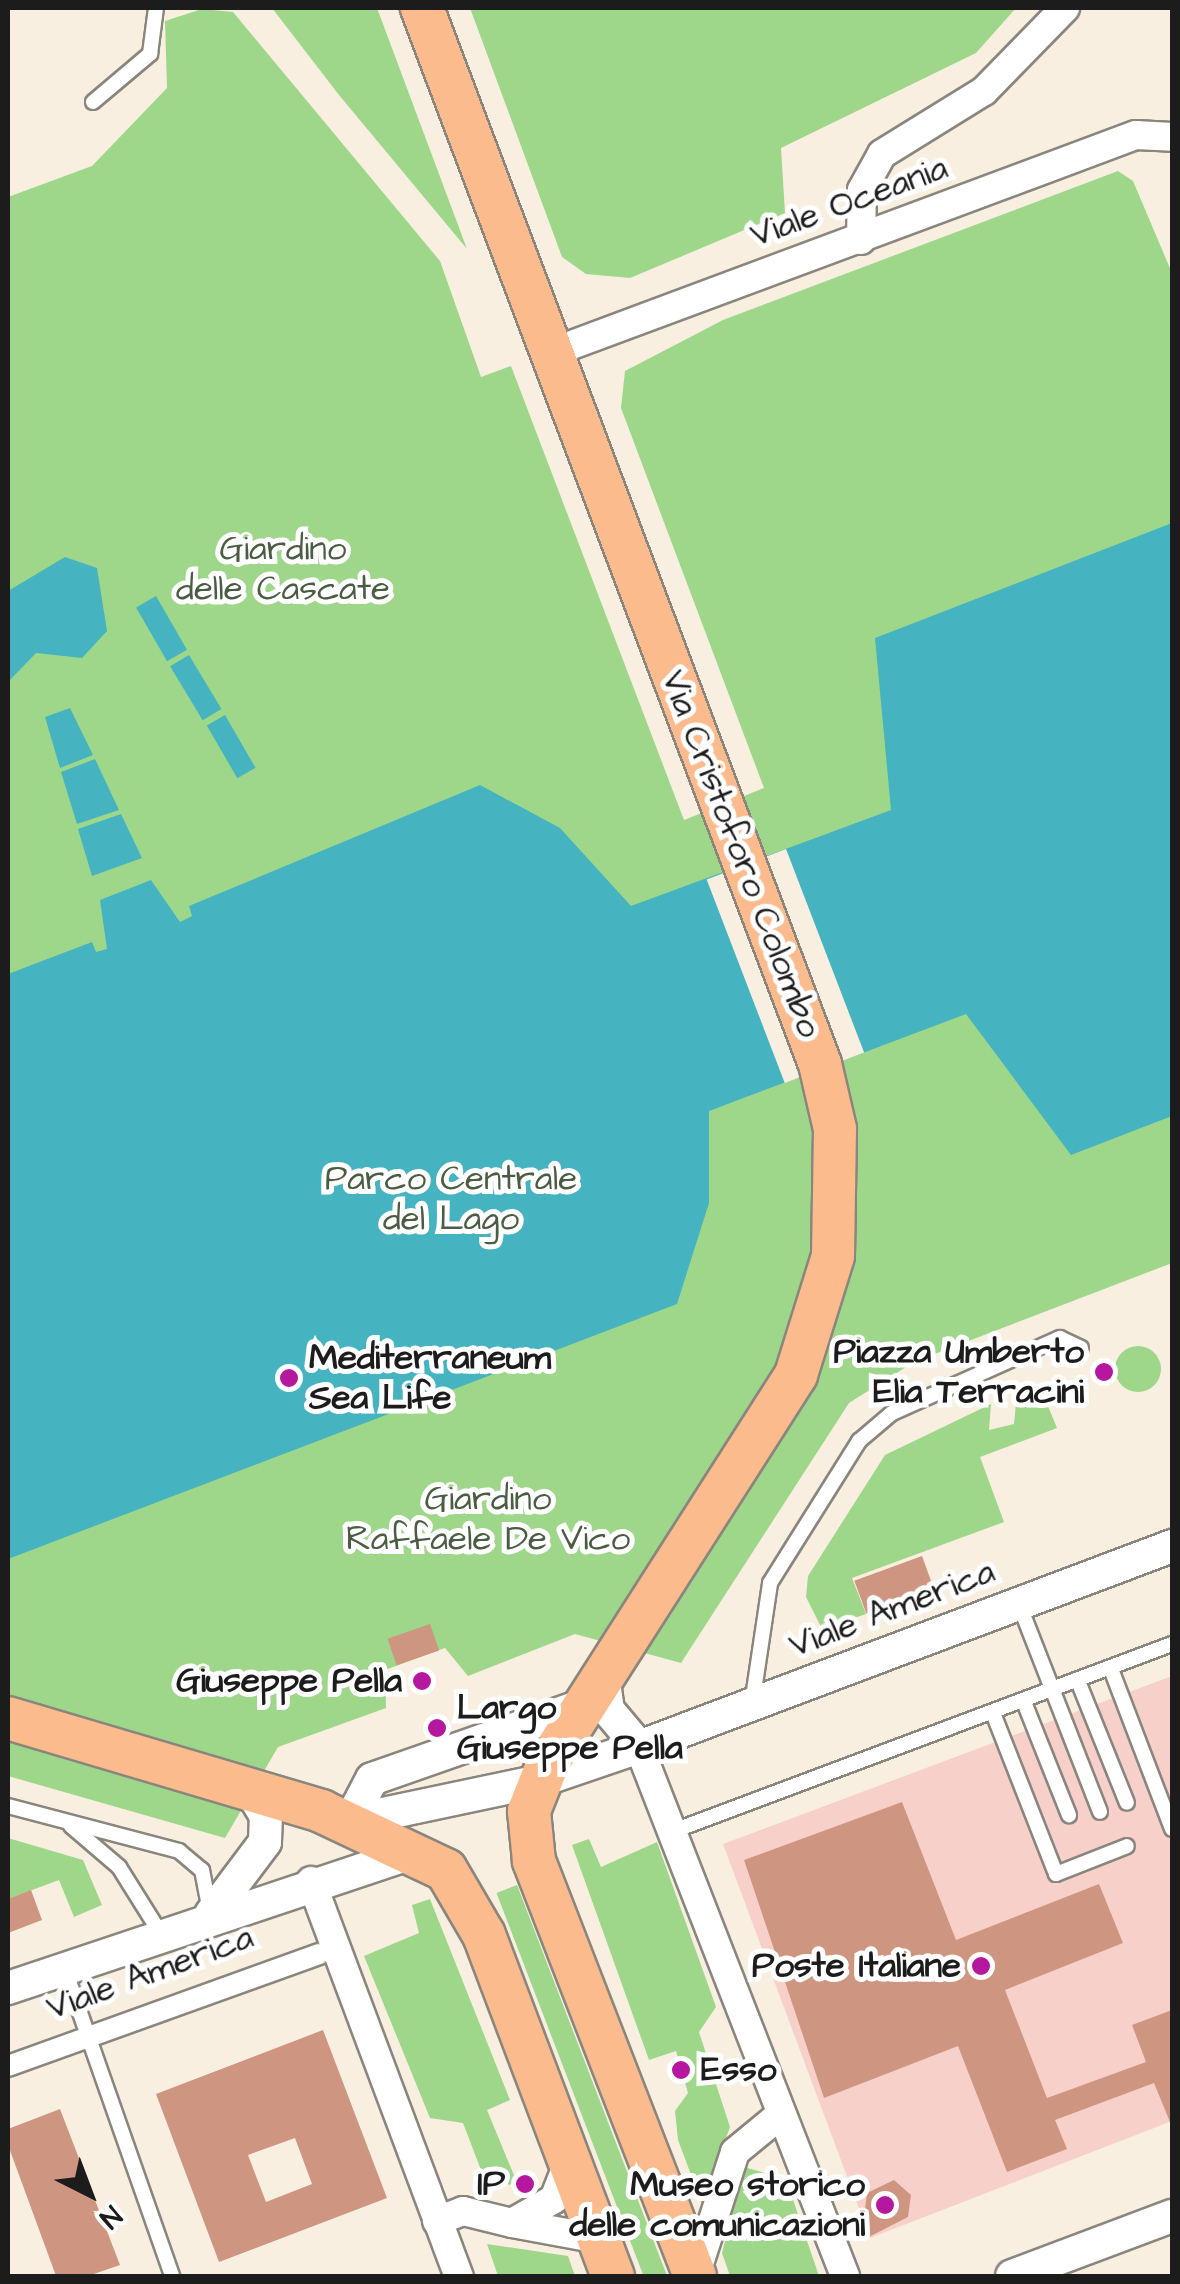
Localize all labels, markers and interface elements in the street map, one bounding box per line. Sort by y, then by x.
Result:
street label: Viale Oceania [745,147,953,257]
park label: Giardino delle Cascate [176,528,390,610]
street label: Via Cristoforo Colombo [652,665,830,1043]
park label: Parco Centrale del Lago [325,1158,577,1240]
place label: Piazza Umberto Elia Terracini [833,1331,1084,1413]
place label: Mediterraneum Sea Life [309,1337,551,1419]
marker: Piazza Umberto Elia Terracini [1093,1361,1115,1383]
marker: Mediterraneum Sea Life [278,1367,300,1389]
park label: Giardino Raffaele De Vico [346,1478,630,1560]
street label: Viale America [783,1551,1001,1667]
place label: Giuseppe Pella [176,1660,402,1702]
marker: Giuseppe Pella [411,1670,433,1692]
place label: Largo Giuseppe Pella [457,1687,683,1769]
marker: Largo Giuseppe Pella [426,1717,448,1739]
street label: Viale America [41,1916,259,2030]
place label: Poste Italiane [752,1945,961,1987]
marker: Poste Italiane [970,1955,992,1977]
place label: Esso [701,2049,777,2091]
marker: Esso [670,2059,692,2081]
north arrow [40,2144,140,2244]
place label: IP [477,2163,505,2205]
place label: Museo storico delle comunicazioni [569,2164,865,2246]
marker: IP [514,2173,536,2195]
marker: Museo storico delle comunicazioni [874,2194,896,2216]
text: N [91,2196,130,2237]

